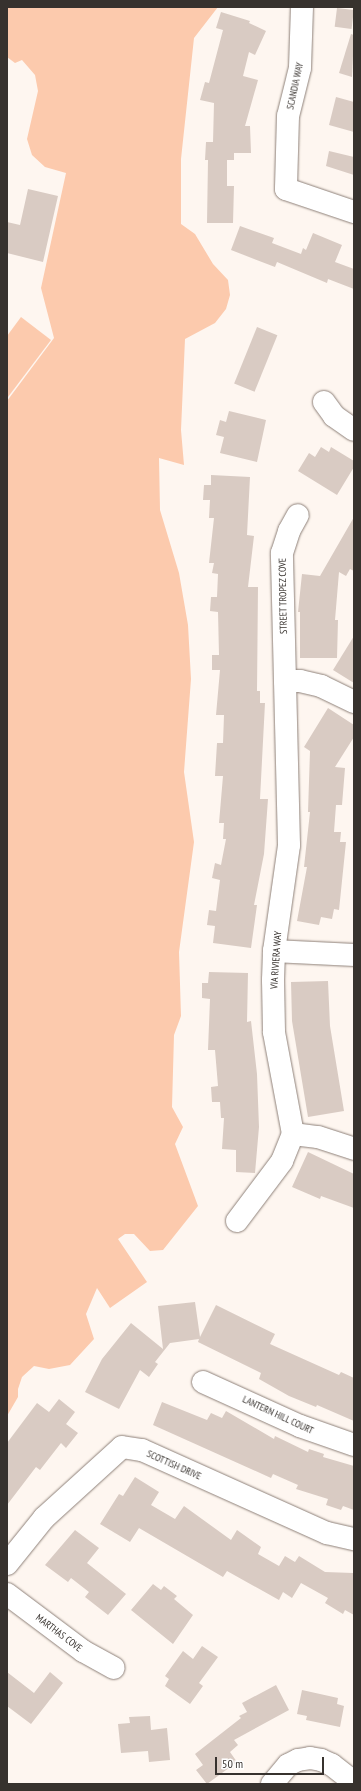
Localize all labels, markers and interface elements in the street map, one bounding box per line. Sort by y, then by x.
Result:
street label: SCANDIA WAY [284,61,306,111]
street label: STREET TROPEZ COVE [276,557,290,635]
street label: VIA RIVIERA WAY [268,930,284,990]
street label: LANTERN HILL COURT [240,1393,316,1437]
street label: SCOTTISH DRIVE [145,1448,203,1482]
street label: MARTHAS COVE [33,1612,85,1654]
scale bar [217,1749,326,1775]
text: 50 m [222,1756,243,1771]

